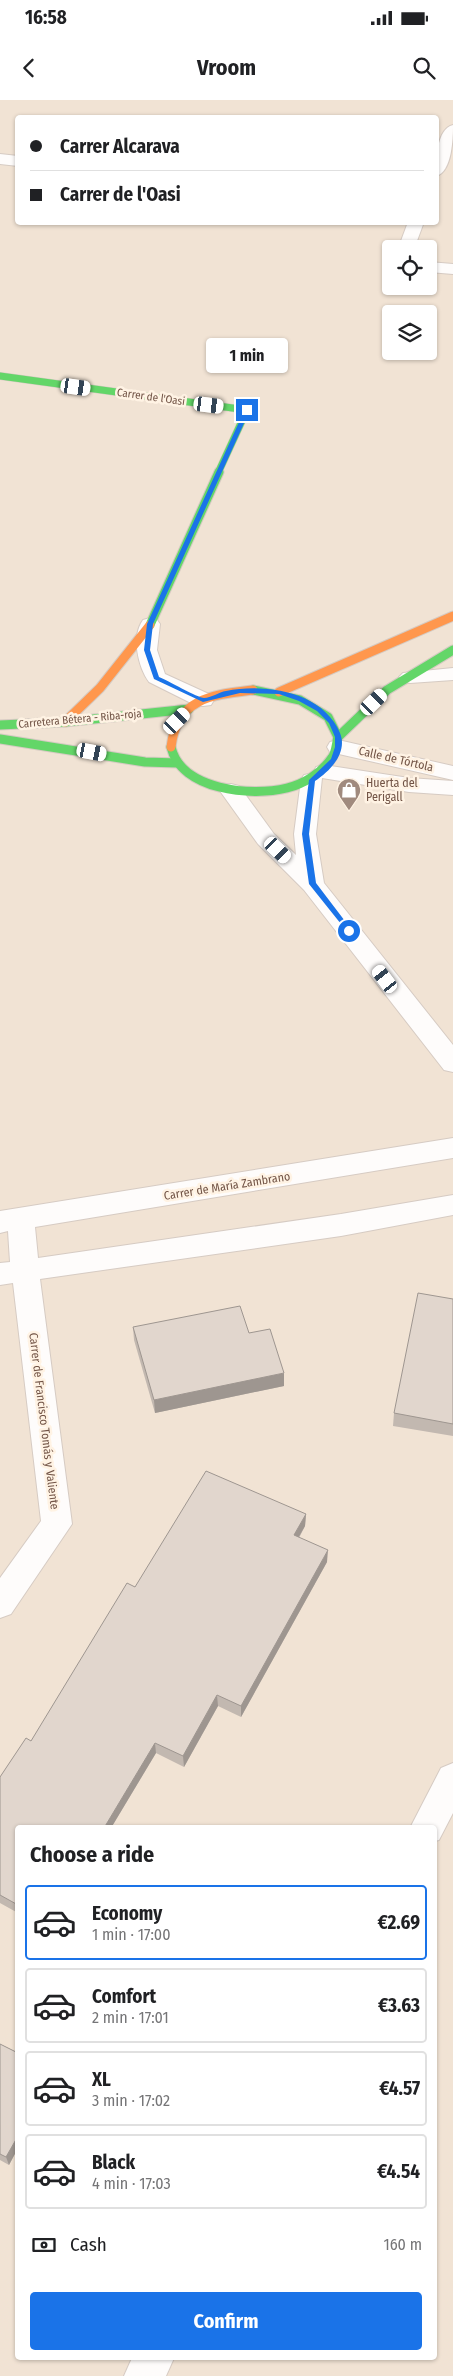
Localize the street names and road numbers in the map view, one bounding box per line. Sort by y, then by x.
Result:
street label: Carrer de l'Oasi [116,386,186,408]
street label: Carretera Bétera - Riba-roja [18,707,142,731]
street label: Calle de Tórtola [357,744,435,774]
street label: Carrer de María Zambrano [163,1169,291,1203]
street label: Carrer de Francisco Tomás y Valiente [26,1332,62,1510]

